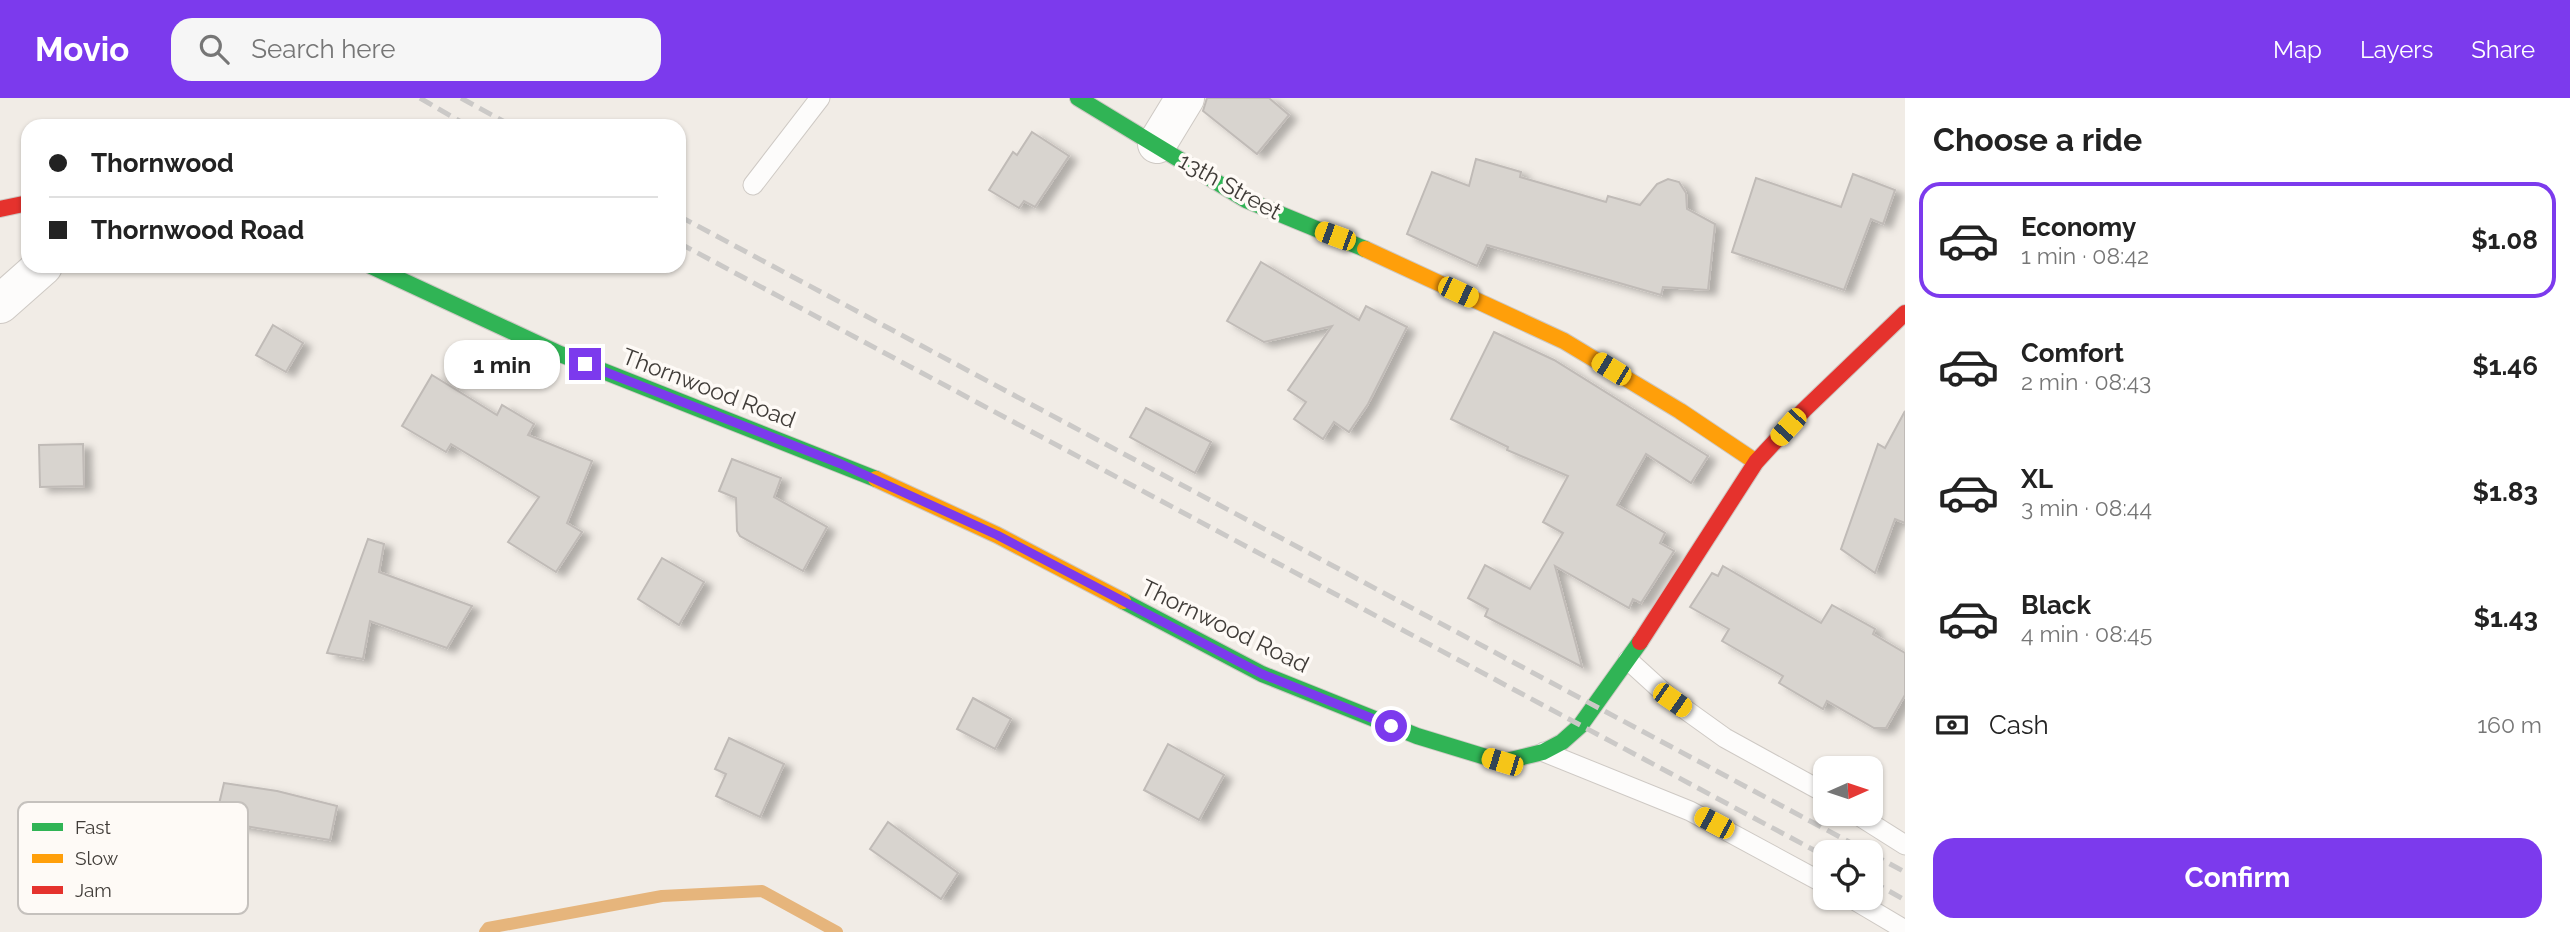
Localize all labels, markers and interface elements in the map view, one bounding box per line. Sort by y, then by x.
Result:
search box [171,18,661,81]
text: Movio [35,30,129,69]
icon: search [195,30,233,68]
text: Search here [251,34,396,64]
text: Map [2273,35,2322,64]
text: Layers [2360,35,2433,64]
text: Share [2471,35,2535,64]
text: Choose a ride [1933,121,2142,158]
street label: 13th Street [1174,146,1286,225]
text: Thornwood [91,148,234,178]
icon: car [1937,209,2000,272]
text: Economy [2021,212,2136,242]
text: Thornwood Road [91,215,304,245]
car [1312,219,1359,253]
text: $1.08 [2471,225,2538,255]
text: 1 min · 08:42 [2021,242,2149,269]
car [1435,274,1482,310]
icon: car [1937,335,2000,398]
text: Comfort [2021,338,2124,368]
callout: 1 min [445,340,560,388]
street label: Thornwood Road [619,342,800,433]
route end [569,348,601,380]
car [1588,349,1635,389]
text: 1 min [473,351,531,378]
text: $1.46 [2472,351,2538,381]
text: 2 min · 08:43 [2021,368,2151,395]
car [1767,404,1810,450]
icon: car [1937,461,2000,524]
text: XL [2021,464,2053,494]
text: $1.83 [2473,477,2538,507]
text: 3 min · 08:44 [2021,494,2152,521]
street label: Thornwood Road [1137,573,1314,678]
icon: car [1937,587,2000,650]
text: Black [2021,590,2091,620]
text: $1.43 [2473,603,2538,633]
text: 4 min · 08:45 [2021,620,2152,647]
car [1649,679,1696,721]
icon: cash [1933,706,1971,744]
route start [1375,710,1407,742]
text: Cash [1989,710,2049,740]
text: 160 m [2477,711,2542,738]
car [1479,746,1526,778]
north arrow [1813,756,1883,826]
map controls [1813,756,1883,910]
legend [18,802,248,914]
car [1691,804,1738,842]
text: Fast [75,816,111,838]
button: Confirm [1933,838,2542,918]
button: locate [1813,840,1883,910]
text: Slow [75,847,119,869]
text: Jam [75,879,112,901]

